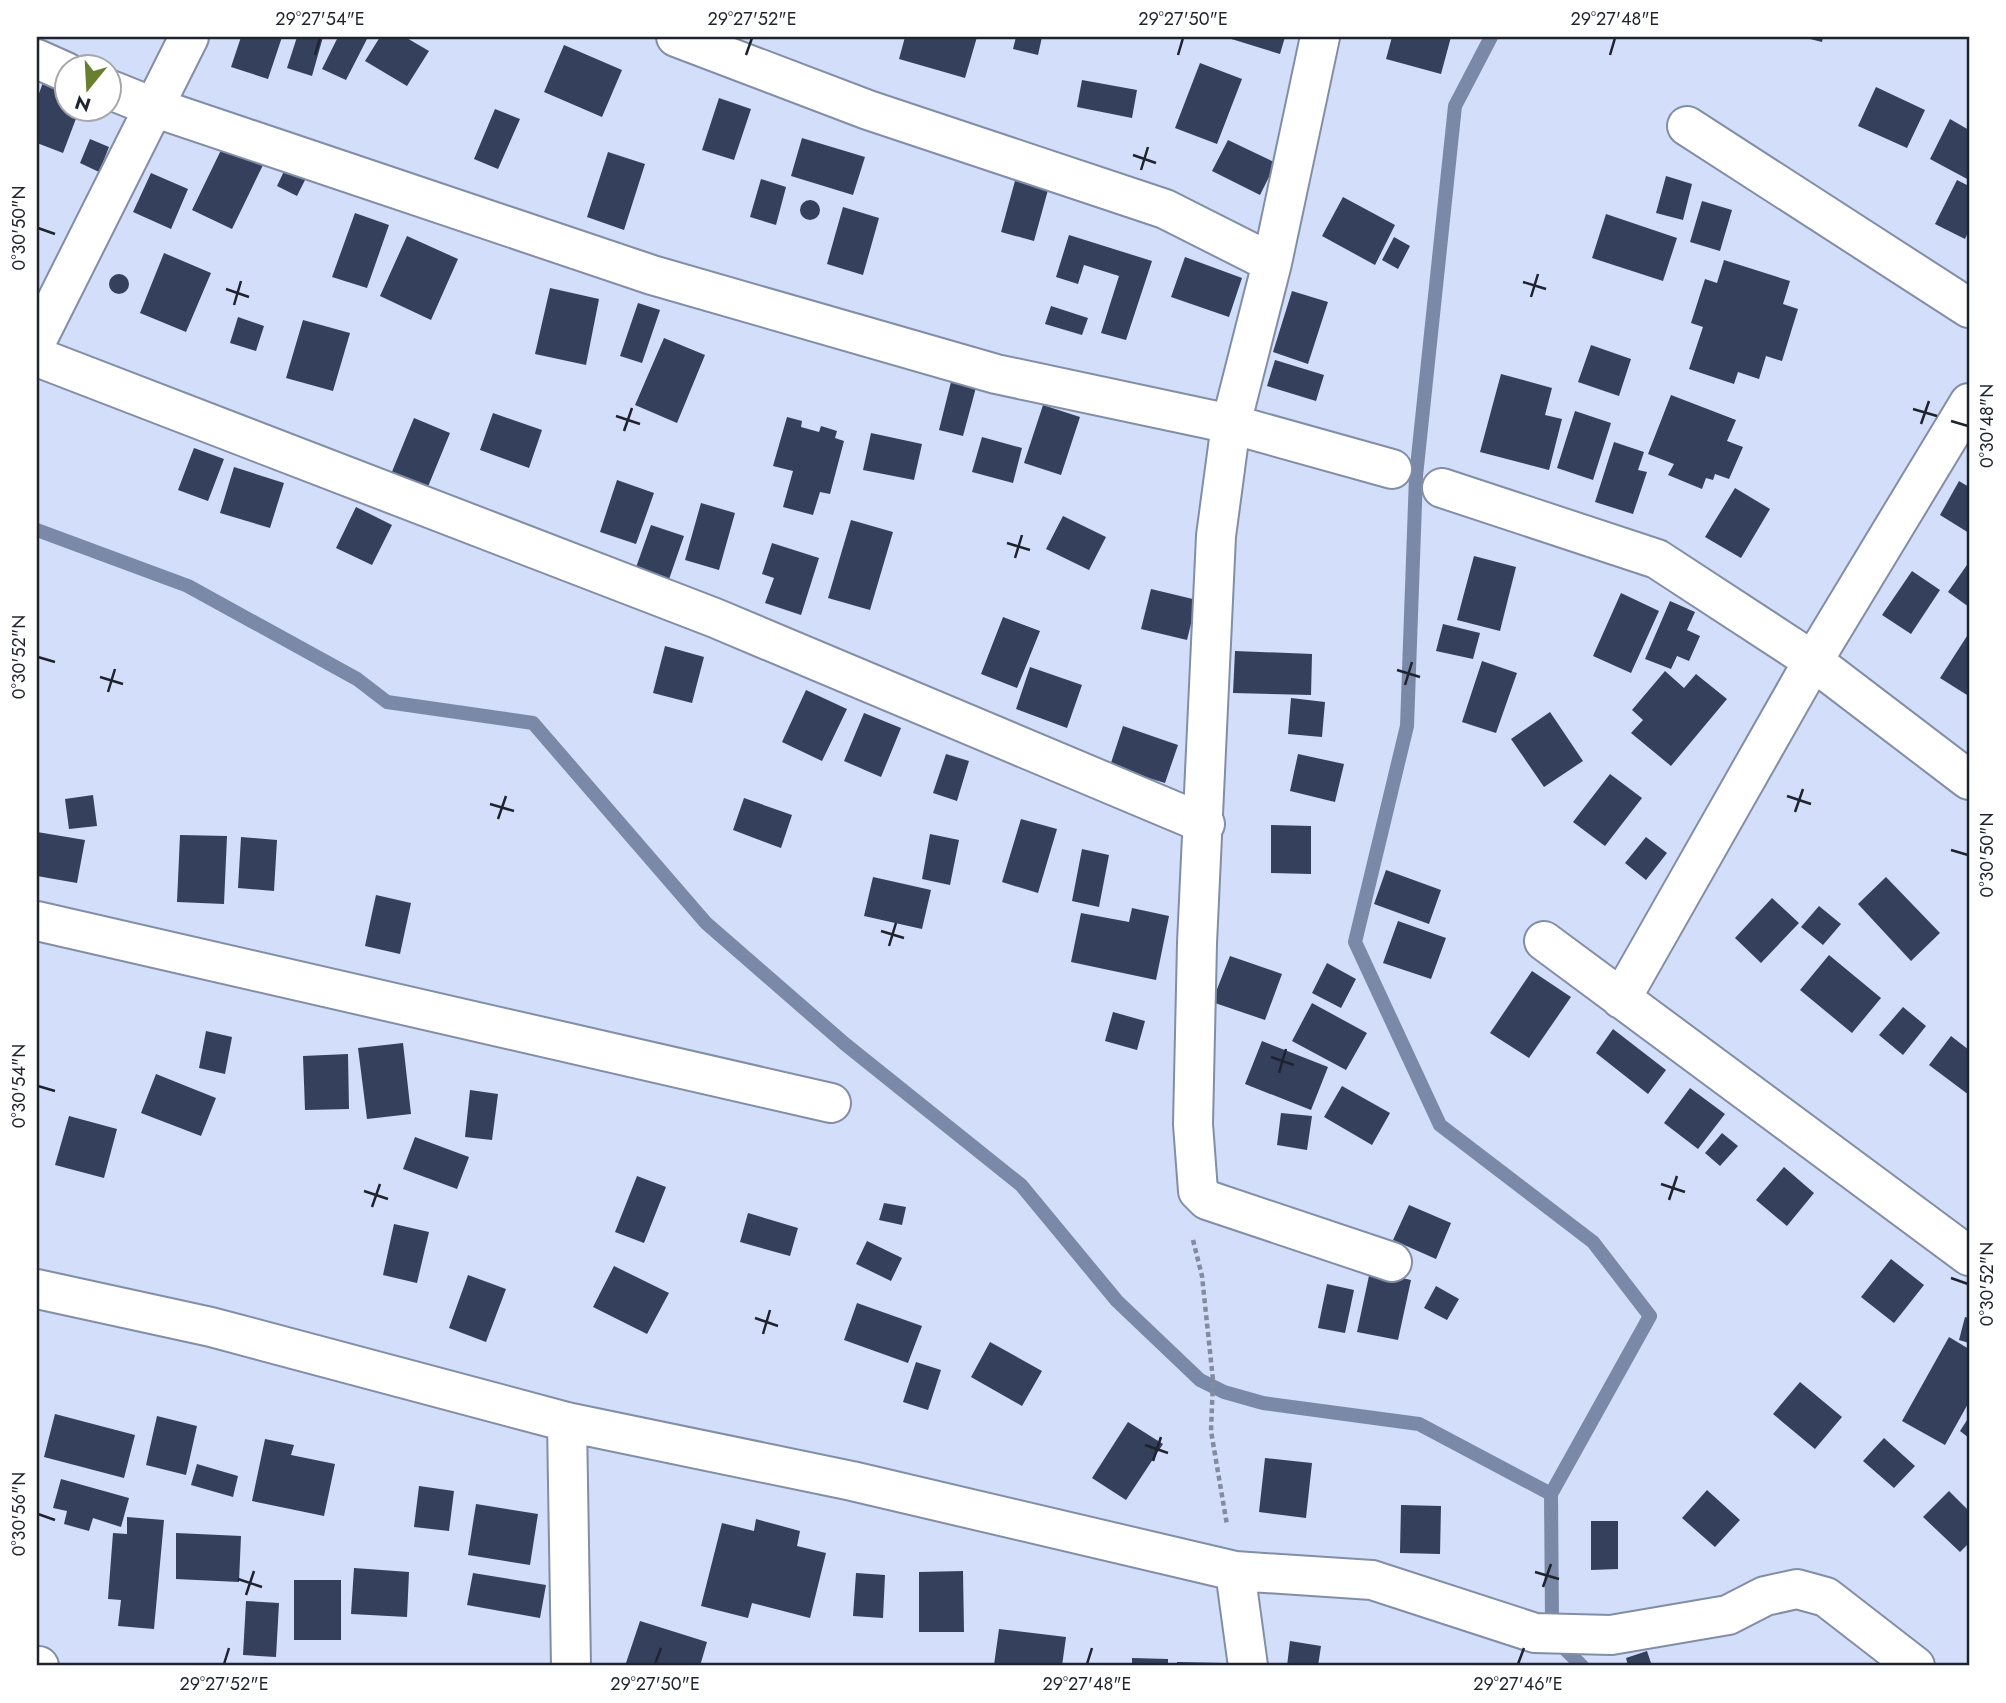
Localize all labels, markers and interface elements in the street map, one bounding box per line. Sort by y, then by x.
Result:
text: 29°27'54"E [275,6,365,32]
text: 29°27'52"E [707,6,797,32]
text: 29°27'50"E [1138,6,1228,32]
text: 29°27'48"E [1570,6,1660,32]
north arrow [52,52,122,122]
text: N [72,89,94,119]
text: 0°30'50"N [6,186,32,270]
text: 0°30'48"N [1974,384,2000,468]
text: 0°30'52"N [6,615,32,699]
text: 0°30'50"N [1974,813,2000,897]
text: 0°30'54"N [6,1044,32,1128]
text: 0°30'52"N [1974,1242,2000,1326]
text: 0°30'56"N [6,1472,32,1556]
text: 29°27'52"E [179,1671,269,1697]
text: 29°27'50"E [610,1671,700,1697]
text: 29°27'48"E [1042,1671,1132,1697]
text: 29°27'46"E [1473,1671,1563,1697]

